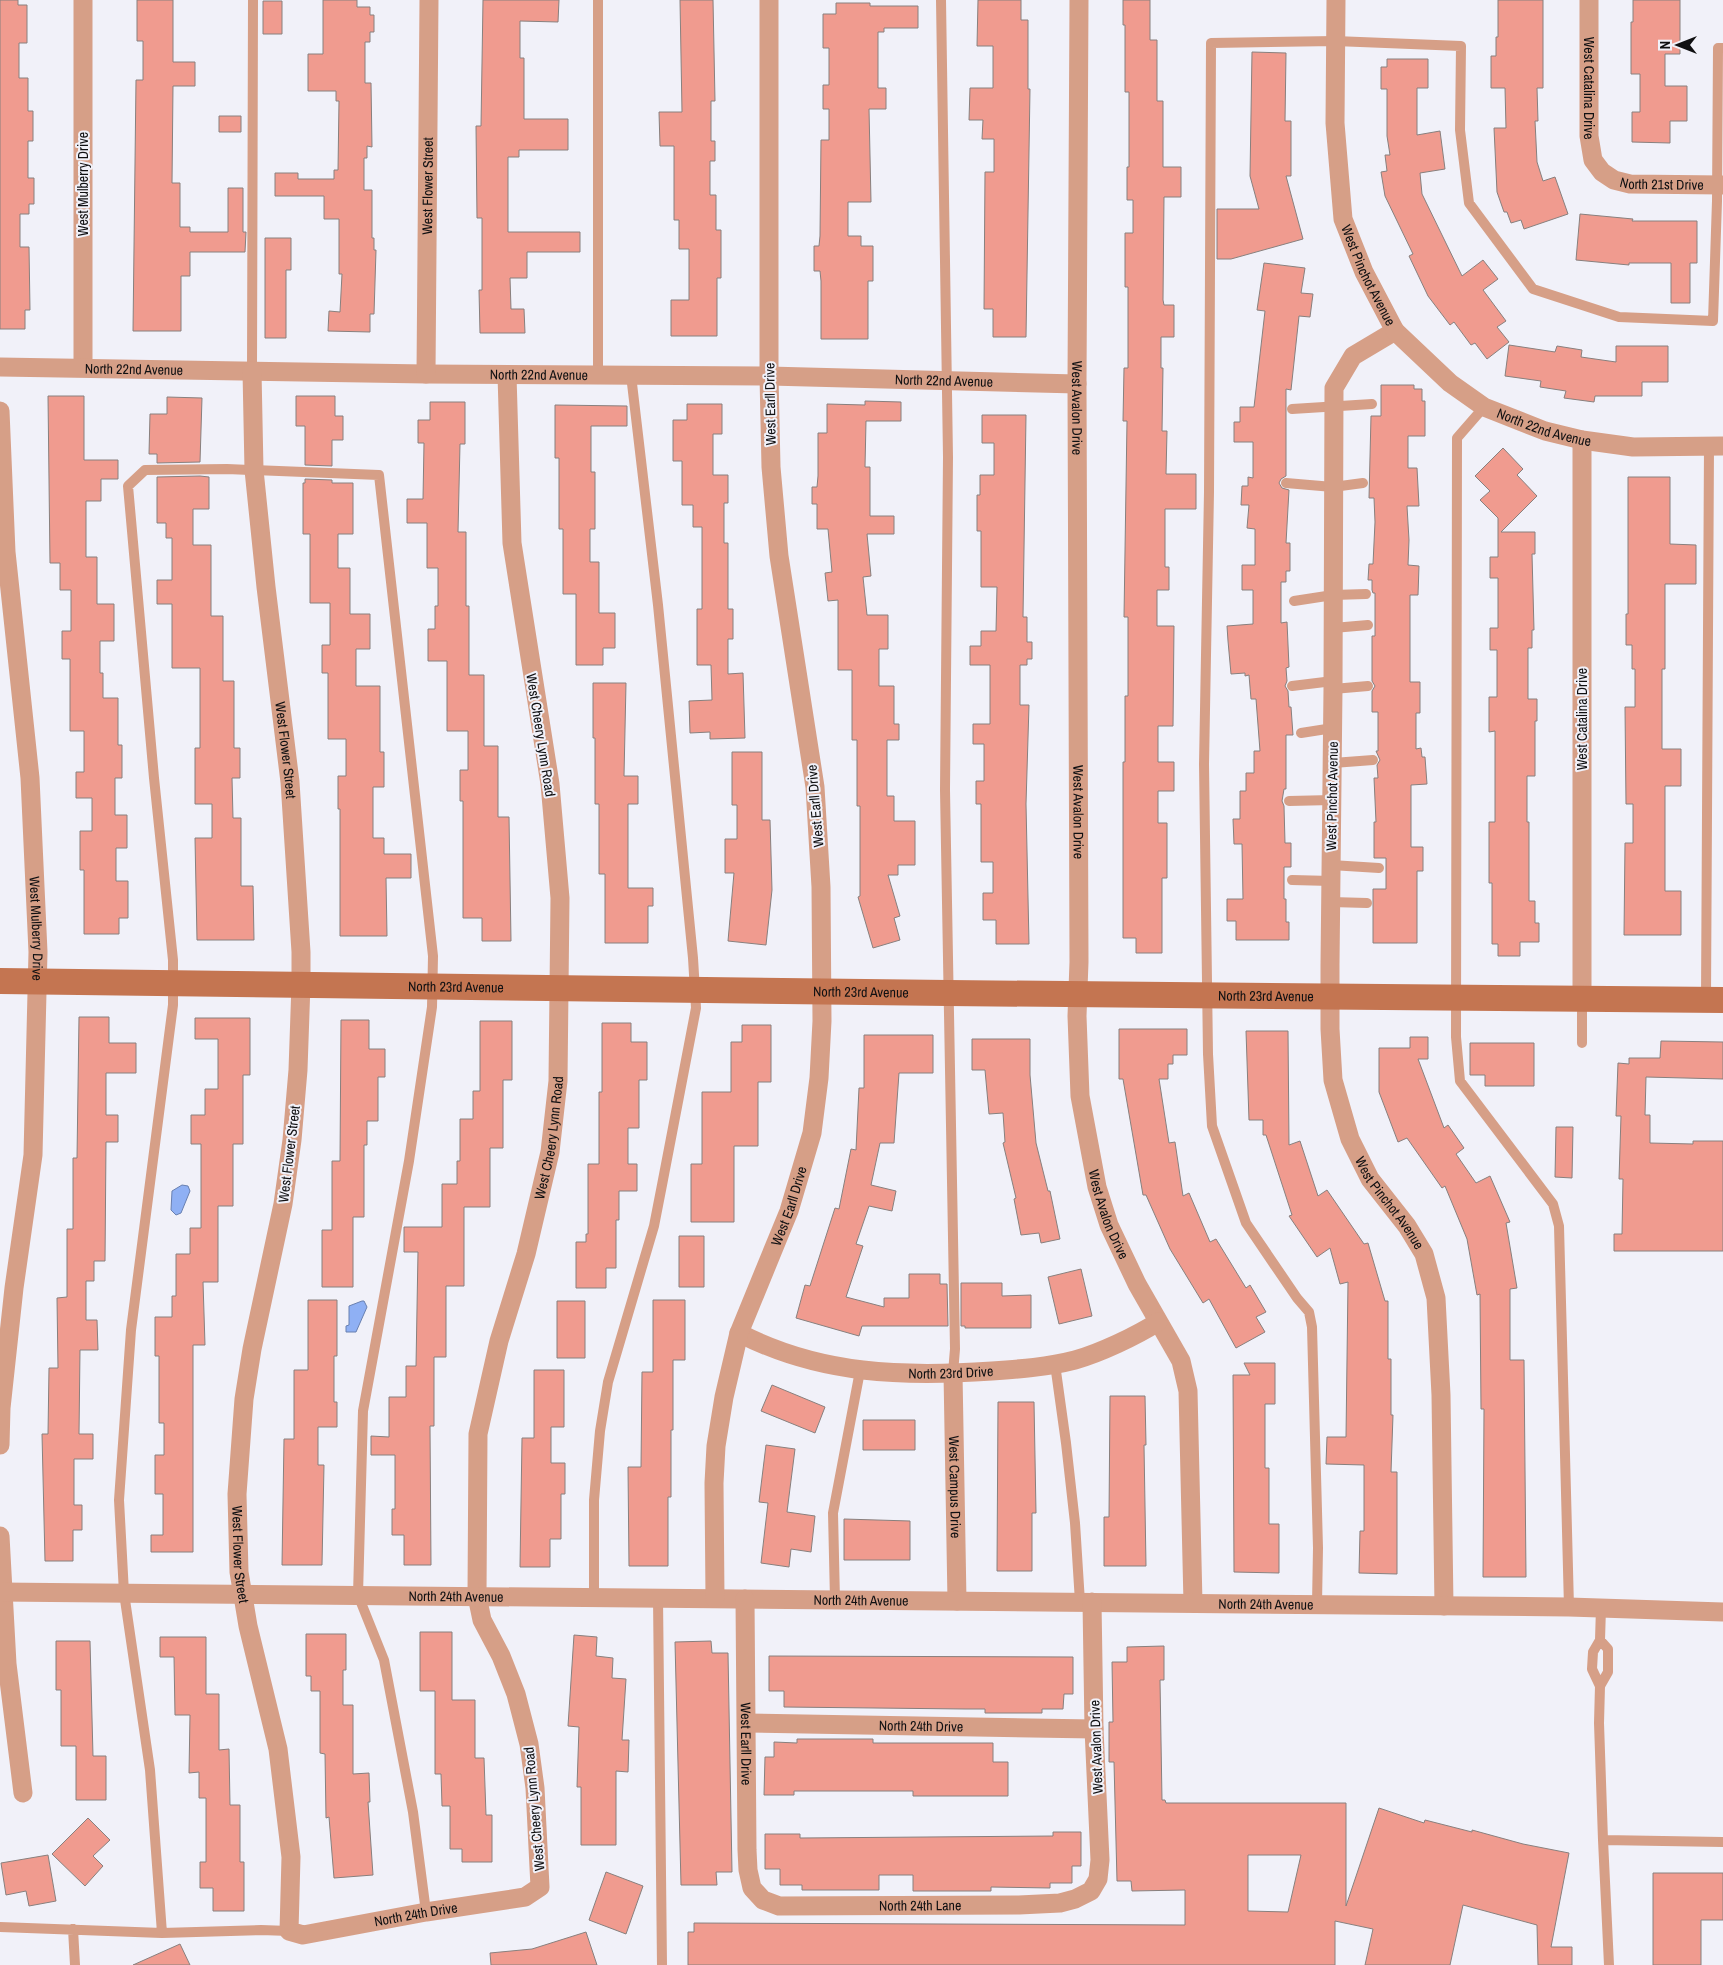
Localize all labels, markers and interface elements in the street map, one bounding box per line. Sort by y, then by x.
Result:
north arrow [1653,20,1703,70]
street label: West Catalina Drive [1580,37,1598,141]
text: N [1656,41,1674,49]
street label: West Mulberry Drive [74,132,92,236]
street label: West Flower Street [418,137,437,235]
street label: North 21st Drive [1618,173,1704,194]
street label: West Pinchot Avenue [1337,222,1400,329]
street label: North 22nd Avenue [85,359,183,379]
street label: West Avalon Drive [1068,361,1086,455]
street label: West Earll Drive [760,362,780,446]
street label: North 22nd Avenue [490,365,588,384]
street label: North 22nd Avenue [895,370,993,391]
street label: North 22nd Avenue [1494,404,1592,450]
street label: West Catalina Drive [1573,668,1591,770]
street label: West Cheery Lynn Road [522,672,560,798]
street label: West Flower Street [271,701,300,799]
street label: West Pinchot Avenue [1322,741,1342,851]
street label: West Earll Drive [802,764,828,848]
street label: West Avalon Drive [1069,765,1088,859]
street label: West Mulberry Drive [26,876,47,981]
street label: North 23rd Avenue [408,977,504,996]
street label: North 23rd Avenue [813,982,909,1002]
street label: North 23rd Avenue [1218,986,1314,1005]
street label: West Cheery Lynn Road [530,1076,567,1201]
street label: West Flower Street [274,1105,304,1203]
street label: West Pinchot Avenue [1351,1153,1428,1253]
street label: West Earll Drive [767,1164,811,1248]
street label: West Avalon Drive [1085,1168,1133,1262]
street label: North 23rd Drive [908,1362,994,1383]
street label: West Campus Drive [945,1436,965,1538]
street label: West Flower Street [228,1505,253,1604]
street label: North 24th Avenue [408,1587,504,1606]
street label: North 24th Avenue [813,1591,909,1610]
street label: North 24th Avenue [1218,1595,1314,1614]
street label: West Avalon Drive [1085,1700,1107,1794]
street label: West Earll Drive [737,1702,755,1786]
street label: North 24th Drive [879,1716,963,1736]
street label: West Cheery Lynn Road [520,1746,548,1872]
street label: North 24th Lane [879,1896,961,1915]
street label: North 24th Drive [373,1898,459,1931]

